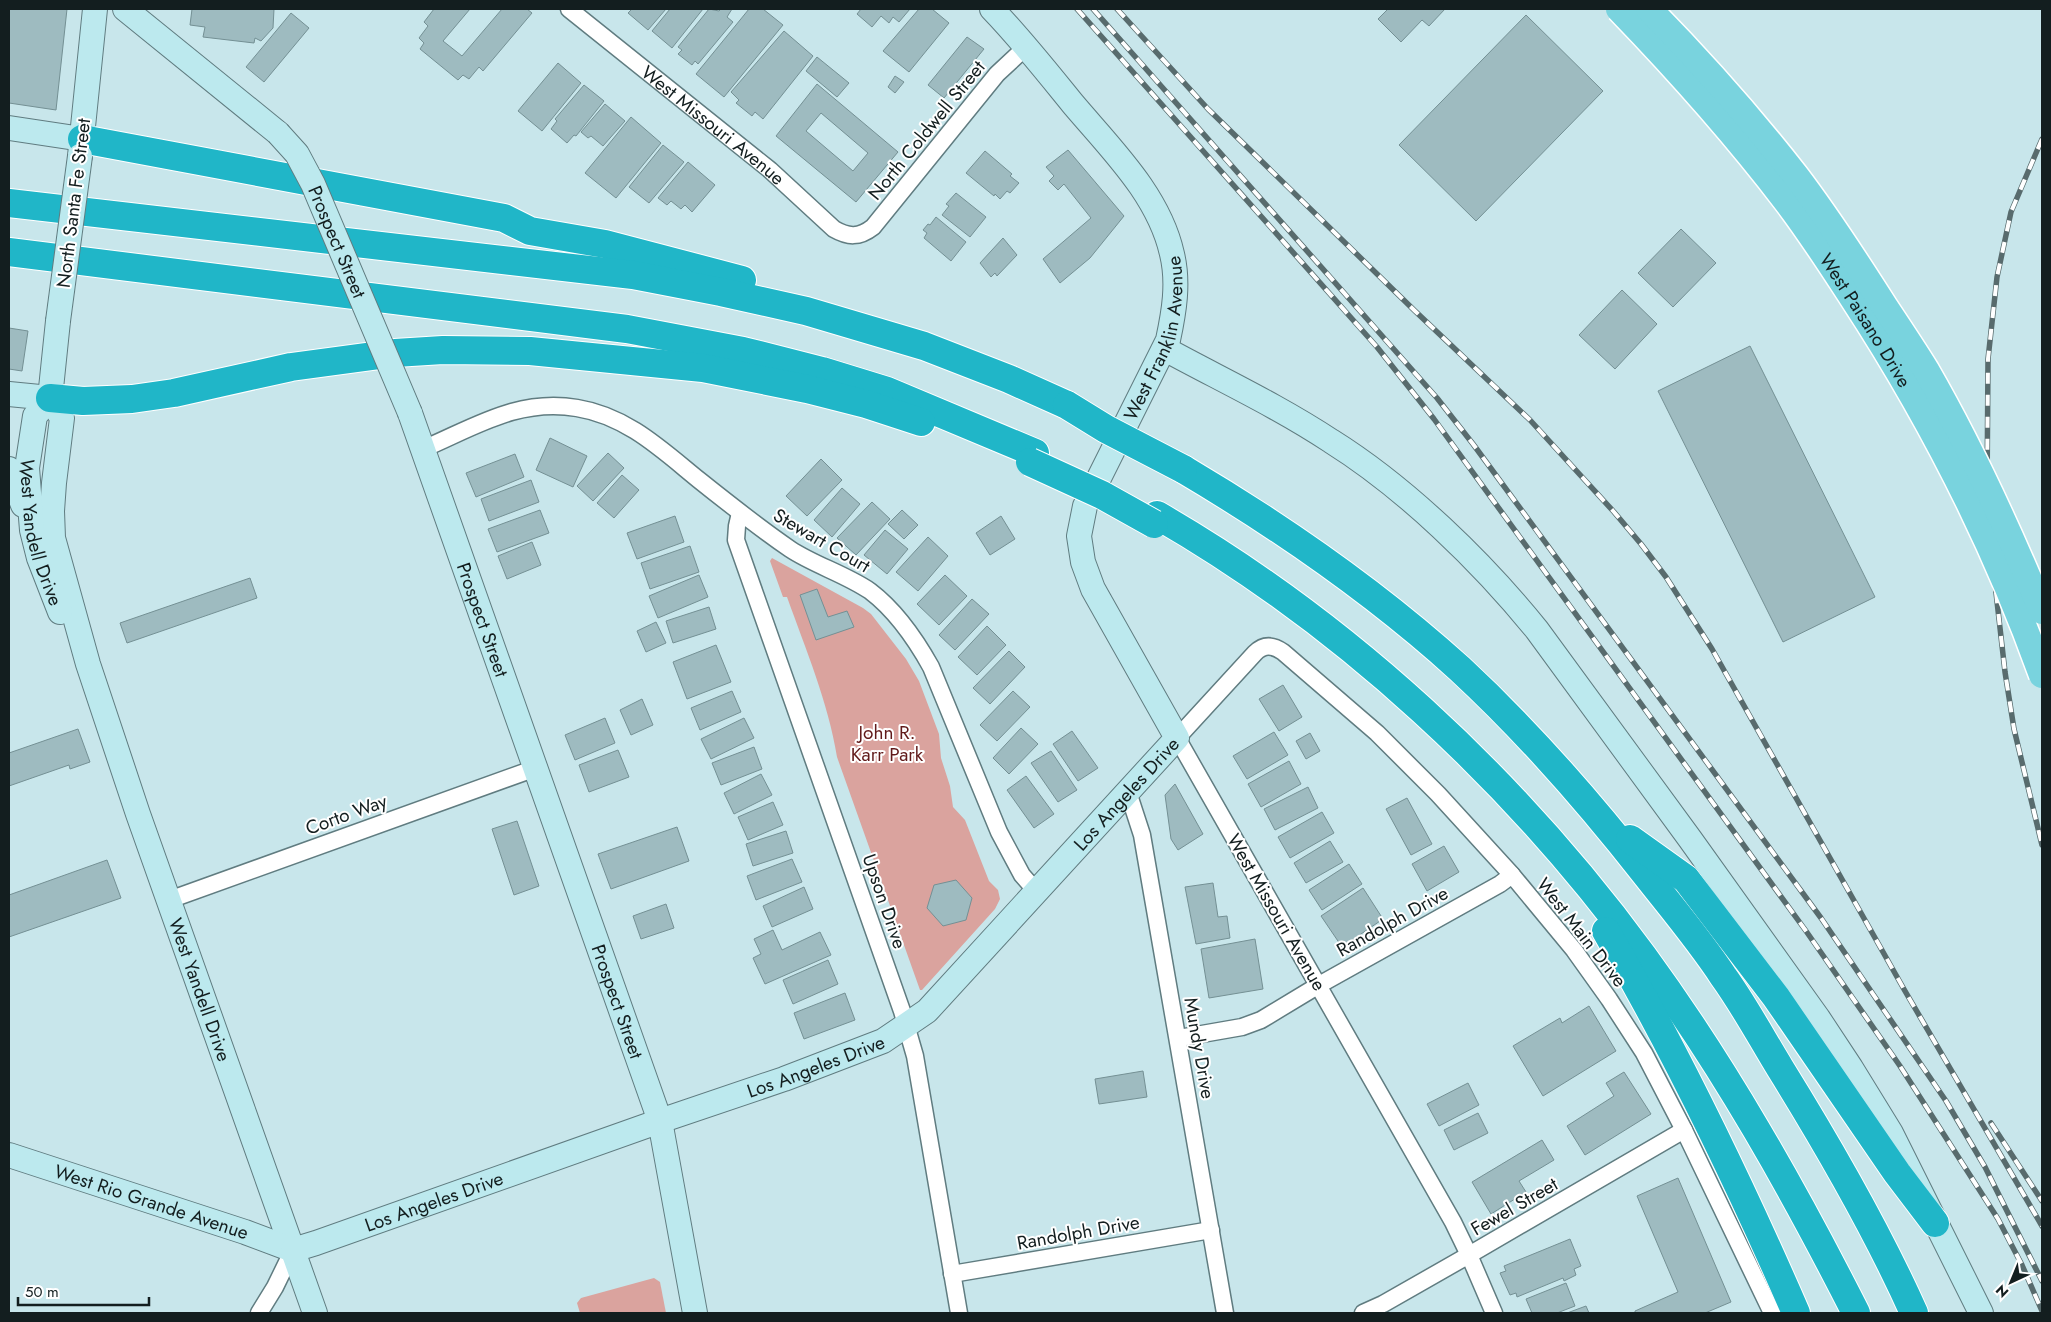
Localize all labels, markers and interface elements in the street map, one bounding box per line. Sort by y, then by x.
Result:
street label: North Coldwell Street [862,54,991,206]
street label: West Missouri Avenue [635,59,791,191]
street label: North Santa Fe Street [50,116,97,289]
street label: Prospect Street [301,182,373,303]
street label: West Paisano Drive [1813,248,1918,393]
street label: West Franklin Avenue [1117,254,1189,425]
street label: West Yandell Drive [12,457,69,610]
street label: Stewart Court [768,502,876,579]
street label: Prospect Street [450,559,515,681]
park label: John R. Karr Park [851,719,924,768]
street label: Los Angeles Drive [1067,731,1186,857]
street label: Corto Way [302,787,391,842]
street label: West Missouri Avenue [1221,829,1333,996]
street label: Upson Drive [856,850,913,952]
street label: West Main Drive [1530,872,1633,993]
street label: Randolph Drive [1331,879,1453,963]
street label: West Yandell Drive [162,914,238,1065]
street label: Prospect Street [585,941,650,1063]
street label: Mundy Drive [1177,995,1222,1101]
street label: Los Angeles Drive [743,1029,889,1105]
street label: West Rio Grande Avenue [51,1158,252,1246]
street label: Los Angeles Drive [361,1165,507,1239]
street label: Fewel Street [1466,1170,1563,1242]
street label: Randolph Drive [1015,1208,1142,1257]
north arrow [1986,1257,2036,1307]
scale bar [18,1274,149,1306]
text: N [1991,1280,2013,1302]
text: 50 m [25,1281,59,1303]

